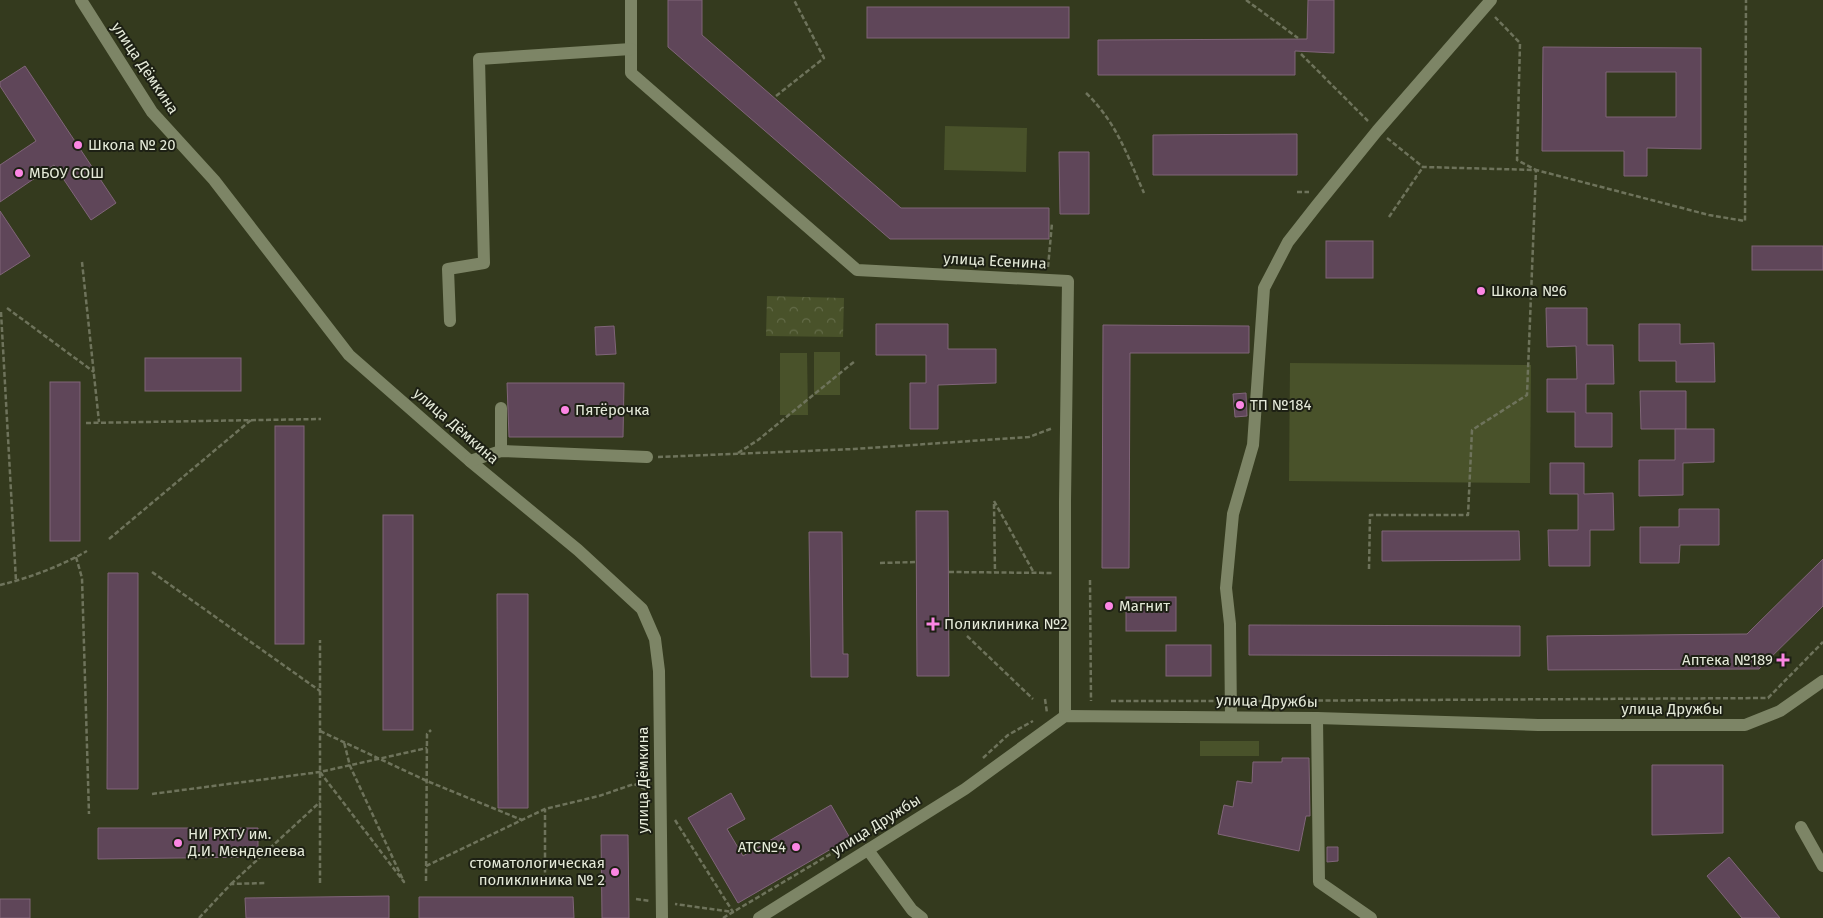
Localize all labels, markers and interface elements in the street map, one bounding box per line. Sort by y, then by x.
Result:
street label: улица Дёмкина [108,19,182,117]
place label: Школа № 20 [88,136,176,154]
marker: Школа № 20 [72,139,84,151]
place label: МБОУ СОШ [29,164,104,182]
marker: МБОУ СОШ [13,167,25,179]
street label: улица Есенина [943,249,1047,273]
place label: Школа №6 [1491,282,1567,300]
marker: Школа №6 [1475,285,1487,297]
street label: улица Дёмкина [410,384,502,468]
place label: ТП №184 [1250,396,1311,414]
marker: ТП №184 [1234,399,1246,411]
place label: Пятёрочка [575,401,650,419]
marker: Пятёрочка [559,404,571,416]
place label: Магнит [1119,597,1170,615]
marker: Магнит [1103,600,1115,612]
place label: Поликлиника №2 [944,615,1068,633]
marker: Поликлиника №2 [926,617,940,631]
place label: Аптека №189 [1682,651,1773,669]
marker: Аптека №189 [1777,654,1789,666]
street label: улица Дружбы [1216,691,1318,711]
street label: улица Дружбы [1621,700,1723,718]
street label: улица Дёмкина [634,726,652,834]
street label: улица Дружбы [828,790,924,860]
place label: НИ РХТУ им. Д.И. Менделеева [187,825,305,860]
marker: НИ РХТУ им. Д.И. Менделеева [172,837,184,849]
place label: АТС№4 [738,838,786,856]
marker: АТС№4 [790,841,802,853]
place label: стоматологическая поликлиника № 2 [469,854,605,889]
marker: стоматологическая поликлиника № 2 [609,866,621,878]

